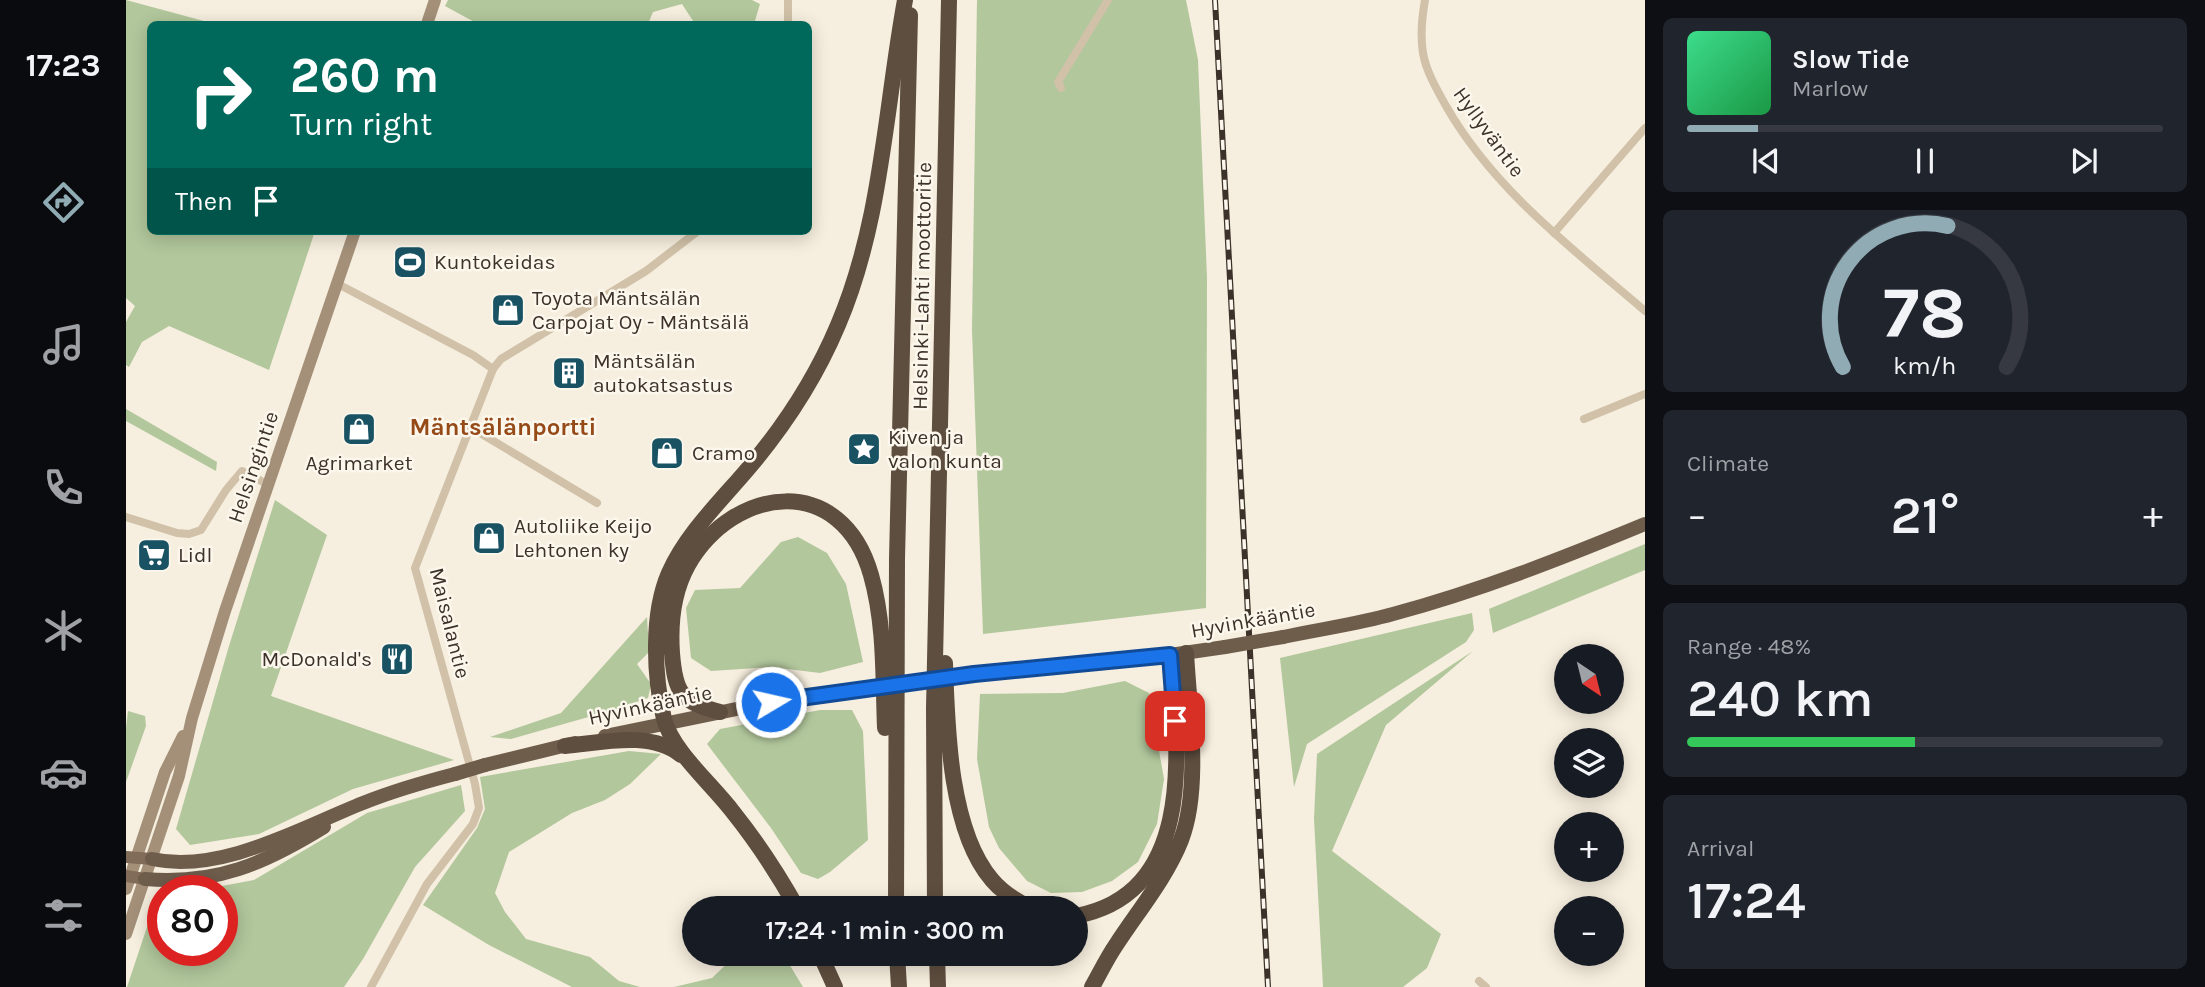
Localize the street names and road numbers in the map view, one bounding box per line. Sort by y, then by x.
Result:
street label: Hyllyväntie [1448,82,1530,182]
street label: Helsinki-Lahti moottoritie [908,162,936,410]
street label: Helsingintie [223,408,283,526]
street label: Maisalantie [425,565,475,681]
street label: Hyvinkääntie [1189,597,1317,643]
street label: Hyvinkääntie [586,680,714,730]

